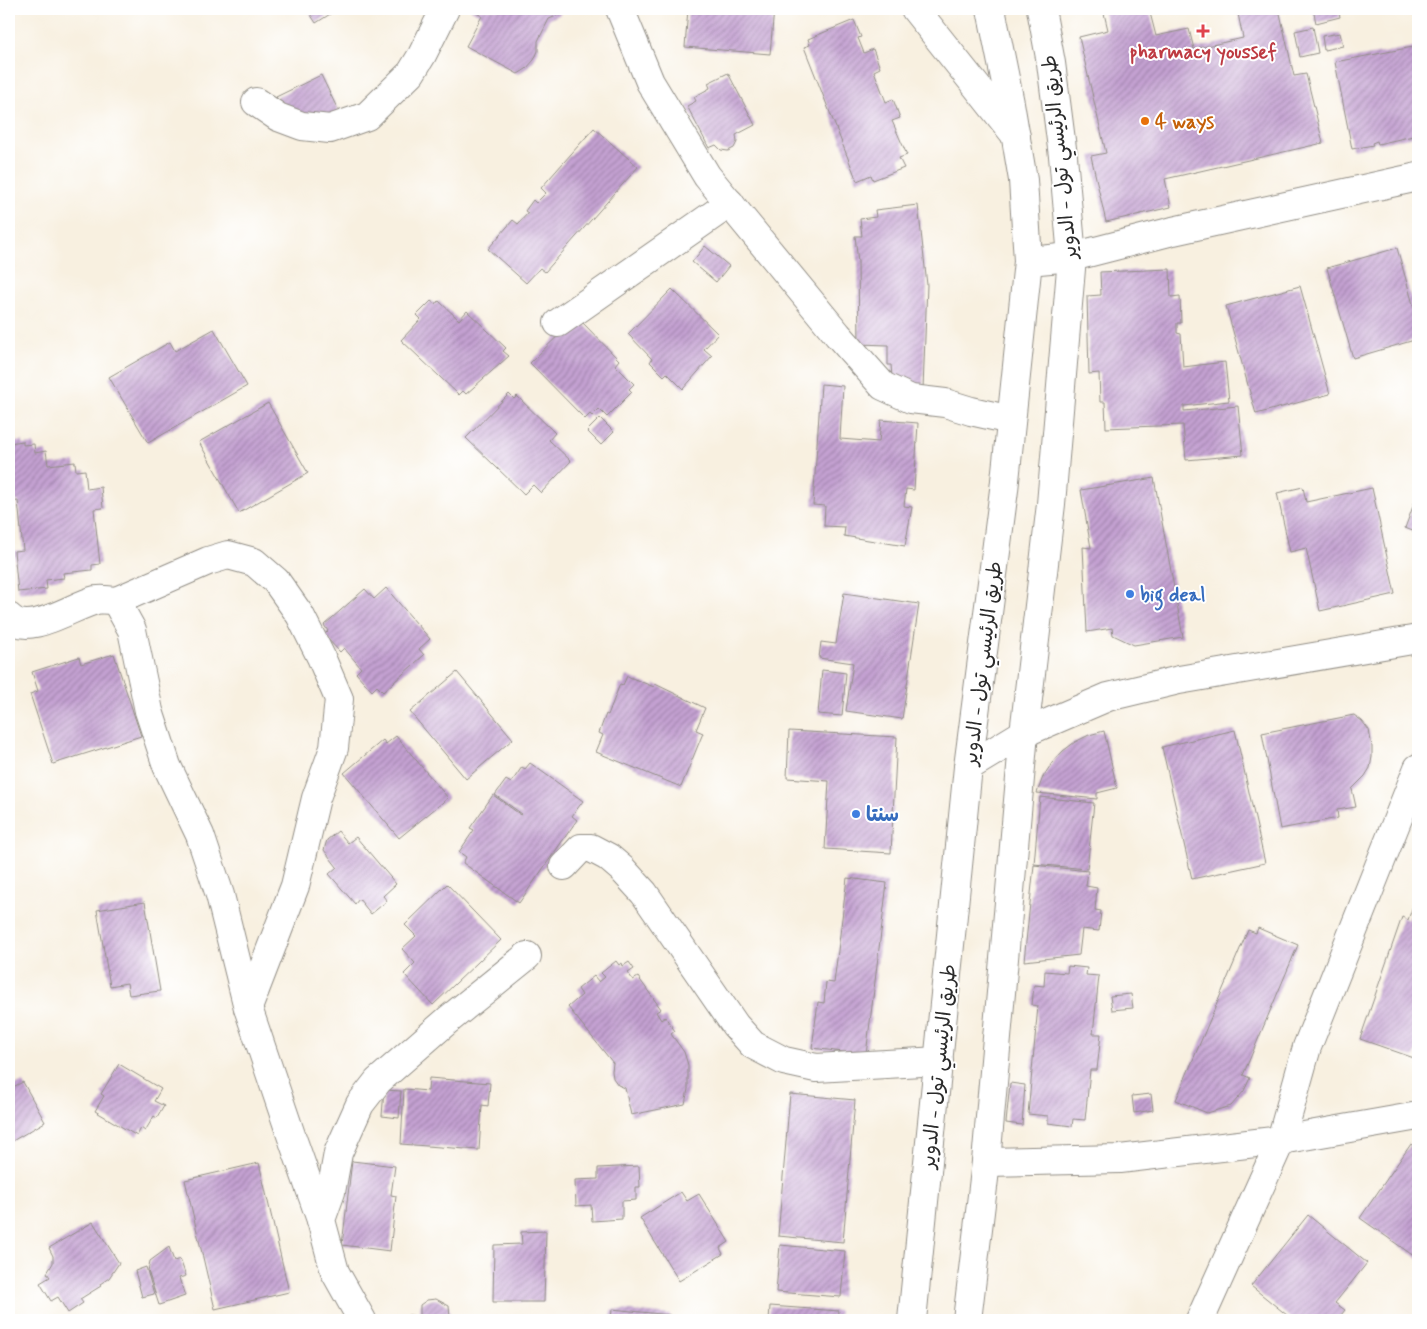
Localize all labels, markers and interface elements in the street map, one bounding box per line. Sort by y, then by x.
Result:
marker: pharmacy youssef [1197,25,1209,37]
place label: pharmacy youssef [1129,39,1277,66]
street label: طريق الرئيسي تول - الدوير [1036,53,1088,262]
place label: 4 ways [1155,109,1214,136]
marker: 4 ways [1139,115,1151,127]
street label: طريق الرئيسي تول - الدوير [957,560,1012,769]
place label: big deal [1140,582,1206,611]
marker: big deal [1124,588,1136,600]
place label: سنتا [866,802,899,829]
marker: سنتا [850,808,862,820]
street label: طريق الرئيسي تول - الدوير [915,963,967,1172]

